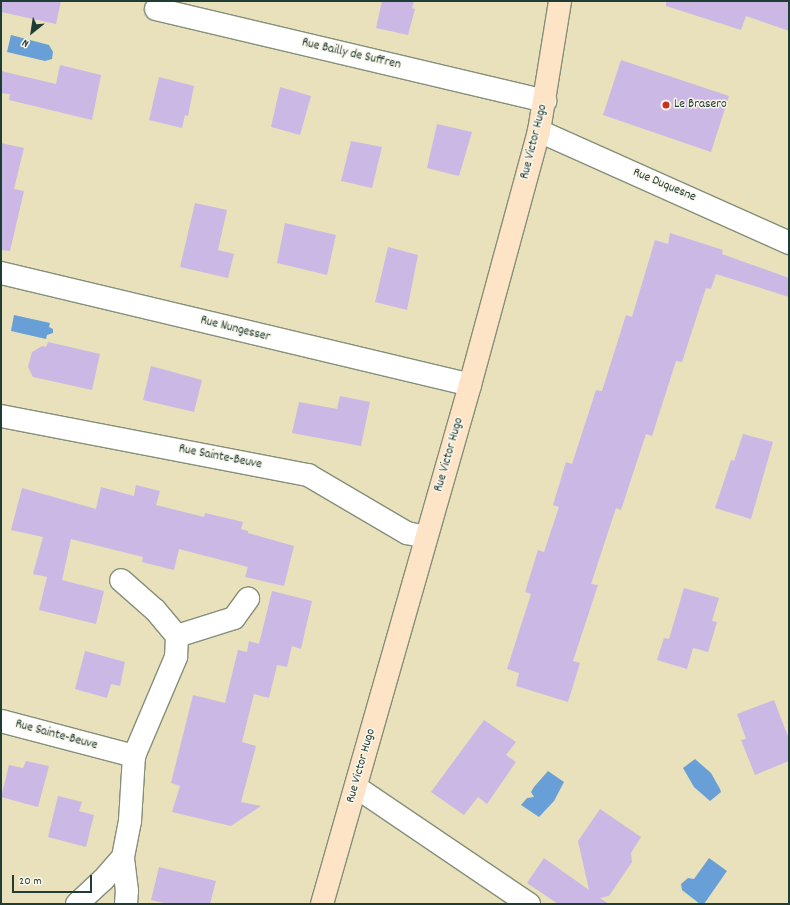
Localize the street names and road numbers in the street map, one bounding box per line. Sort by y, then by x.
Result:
street label: Rue Bailly de Suffren [300,36,402,74]
street label: Rue Victor Hugo [518,103,552,181]
street label: Rue Duquesne [630,166,698,206]
street label: Rue Nungesser [198,314,272,346]
street label: Rue Victor Hugo [432,416,468,494]
street label: Rue Sainte-Beuve [177,442,263,474]
street label: Rue Sainte-Beuve [13,718,99,754]
street label: Rue Victor Hugo [344,727,380,805]

